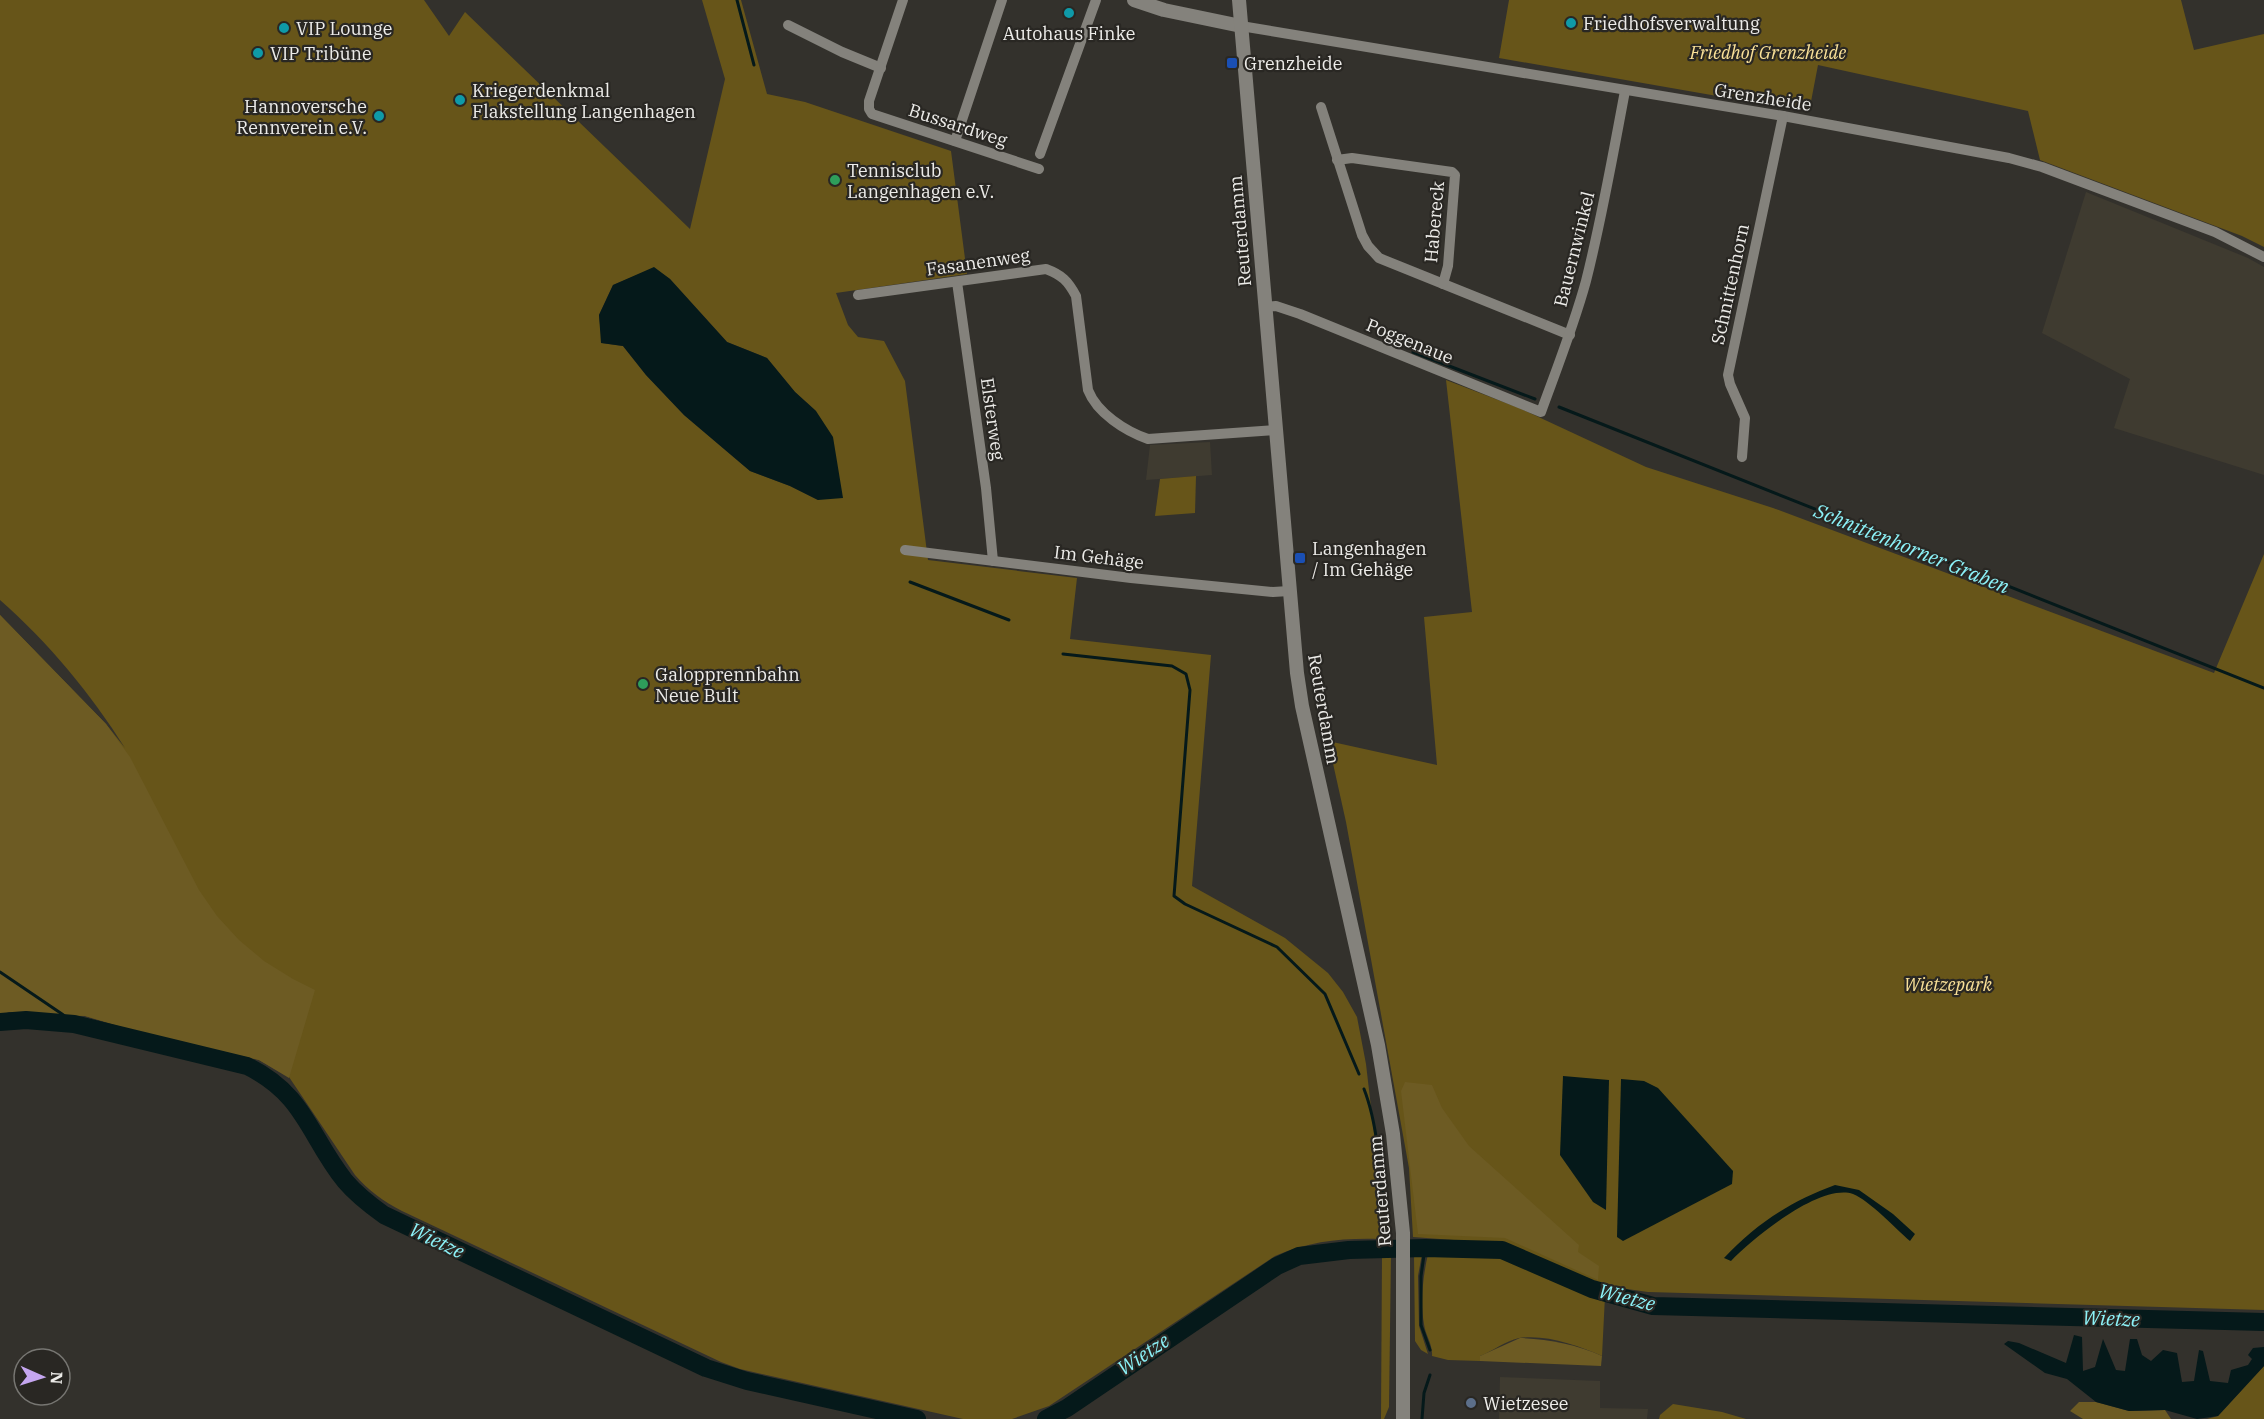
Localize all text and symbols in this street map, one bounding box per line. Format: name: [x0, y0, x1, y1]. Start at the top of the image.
marker: Autohaus Finke: [1062, 6, 1076, 20]
place label: Friedhofsverwaltung: [1583, 12, 1760, 35]
marker: Friedhofsverwaltung: [1564, 16, 1578, 30]
place label: VIP Lounge: [296, 17, 392, 40]
marker: VIP Lounge: [277, 21, 291, 35]
place label: Autohaus Finke: [1003, 22, 1135, 45]
park label: Friedhof Grenzheide: [1689, 41, 1846, 64]
place label: VIP Tribüne: [270, 42, 372, 65]
marker: VIP Tribüne: [251, 46, 265, 60]
place label: Grenzheide: [1244, 52, 1342, 75]
marker: Grenzheide: [1225, 56, 1239, 70]
street label: Grenzheide: [1713, 78, 1813, 116]
place label: Kriegerdenkmal Flakstellung Langenhagen: [472, 79, 696, 123]
marker: Kriegerdenkmal Flakstellung Langenhagen: [453, 93, 467, 107]
place label: Hannoversche Rennverein e.V.: [236, 95, 367, 139]
street label: Bussardweg: [906, 98, 1011, 152]
marker: Hannoversche Rennverein e.V.: [372, 109, 386, 123]
place label: Tennisclub Langenhagen e.V.: [847, 159, 994, 203]
marker: Tennisclub Langenhagen e.V.: [828, 173, 842, 187]
street label: Reuterdamm: [1224, 174, 1256, 288]
street label: Habereck: [1419, 180, 1449, 264]
street label: Bauernwinkel: [1549, 189, 1599, 309]
street label: Schnittenhorn: [1706, 222, 1754, 346]
street label: Fasanenweg: [925, 243, 1032, 281]
street label: Poggenaue: [1363, 313, 1457, 369]
street label: Elsterweg: [976, 376, 1010, 462]
water label: Schnittenhorner Graben: [1809, 496, 2014, 600]
place label: Langenhagen / Im Gehäge: [1312, 537, 1427, 581]
street label: Im Gehäge: [1053, 540, 1145, 574]
marker: Langenhagen / Im Gehäge: [1293, 551, 1307, 565]
street label: Reuterdamm: [1303, 652, 1345, 766]
place label: Galopprennbahn Neue Bult: [655, 663, 800, 707]
marker: Galopprennbahn Neue Bult: [636, 677, 650, 691]
park label: Wietzepark: [1904, 973, 1993, 996]
street label: Reuterdamm: [1364, 1134, 1396, 1248]
water label: Wietze: [405, 1216, 469, 1264]
water label: Wietze: [1596, 1277, 1658, 1317]
water label: Wietze: [2082, 1304, 2140, 1333]
water label: Wietze: [1112, 1327, 1175, 1381]
north arrow: [12, 1347, 72, 1407]
text: N: [47, 1371, 67, 1385]
place label: Wietzesee: [1483, 1392, 1569, 1415]
marker: Wietzesee: [1464, 1396, 1478, 1410]

